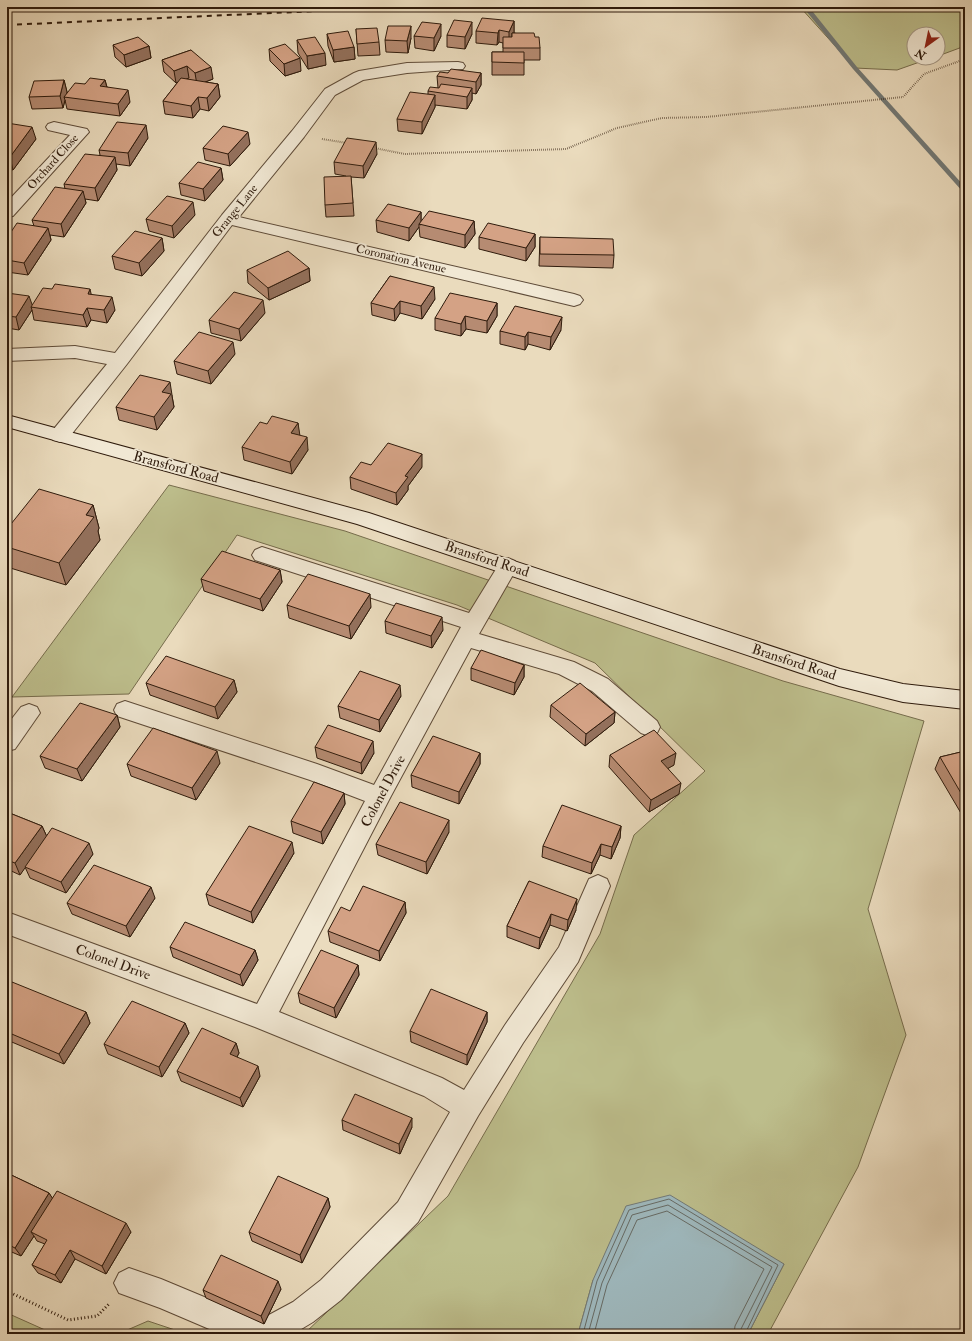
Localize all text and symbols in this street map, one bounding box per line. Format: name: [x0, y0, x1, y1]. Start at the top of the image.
north arrow: [906, 26, 946, 66]
text: N: [912, 45, 929, 63]
street label: Orchard Close: [24, 131, 82, 193]
street label: Grange Lane: [209, 181, 261, 241]
street label: Coronation Avenue: [354, 241, 448, 277]
street label: Bransford Road: [132, 447, 221, 487]
street label: Bransford Road: [443, 537, 531, 581]
street label: Bransford Road: [750, 640, 838, 684]
street label: Colonel Drive: [357, 752, 409, 830]
street label: Colonel Drive: [73, 941, 153, 984]

